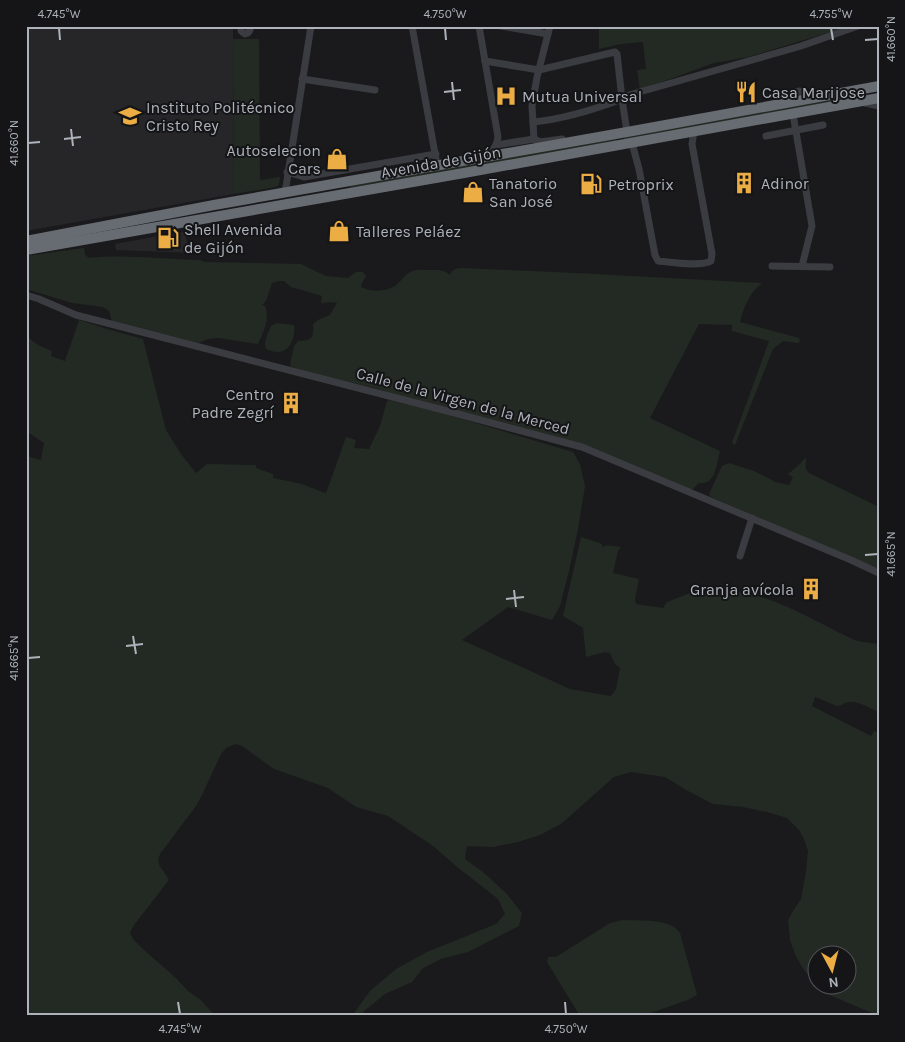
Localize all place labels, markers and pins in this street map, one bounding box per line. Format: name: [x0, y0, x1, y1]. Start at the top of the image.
restaurant icon: Casa Marijose: [733, 79, 759, 105]
hospital icon: Mutua Universal: [493, 83, 519, 109]
place label: Casa Marijose: [762, 83, 865, 102]
place label: Mutua Universal: [522, 87, 642, 106]
place label: Instituto Politécnico Cristo Rey: [146, 98, 294, 135]
school or university icon: Instituto Politécnico Cristo Rey: [117, 103, 143, 129]
place label: Autoselecion Cars: [227, 141, 321, 178]
shop icon: Autoselecion Cars: [324, 146, 350, 172]
building icon: Adinor: [731, 170, 757, 196]
fuel station icon: Petroprix: [578, 171, 604, 197]
place label: Tanatorio San José: [489, 174, 557, 211]
place label: Adinor: [761, 174, 809, 193]
place label: Petroprix: [608, 175, 674, 194]
shop icon: Tanatorio San José: [460, 179, 486, 205]
shop icon: Talleres Peláez: [326, 218, 352, 244]
place label: Shell Avenida de Gijón: [184, 220, 282, 257]
place label: Talleres Peláez: [356, 222, 461, 241]
fuel station icon: Shell Avenida de Gijón: [155, 225, 181, 251]
place label: Centro Padre Zegrí: [192, 385, 274, 422]
building icon: Centro Padre Zegrí: [278, 390, 304, 416]
building icon: Granja avícola: [798, 576, 824, 602]
place label: Granja avícola: [690, 580, 794, 599]

